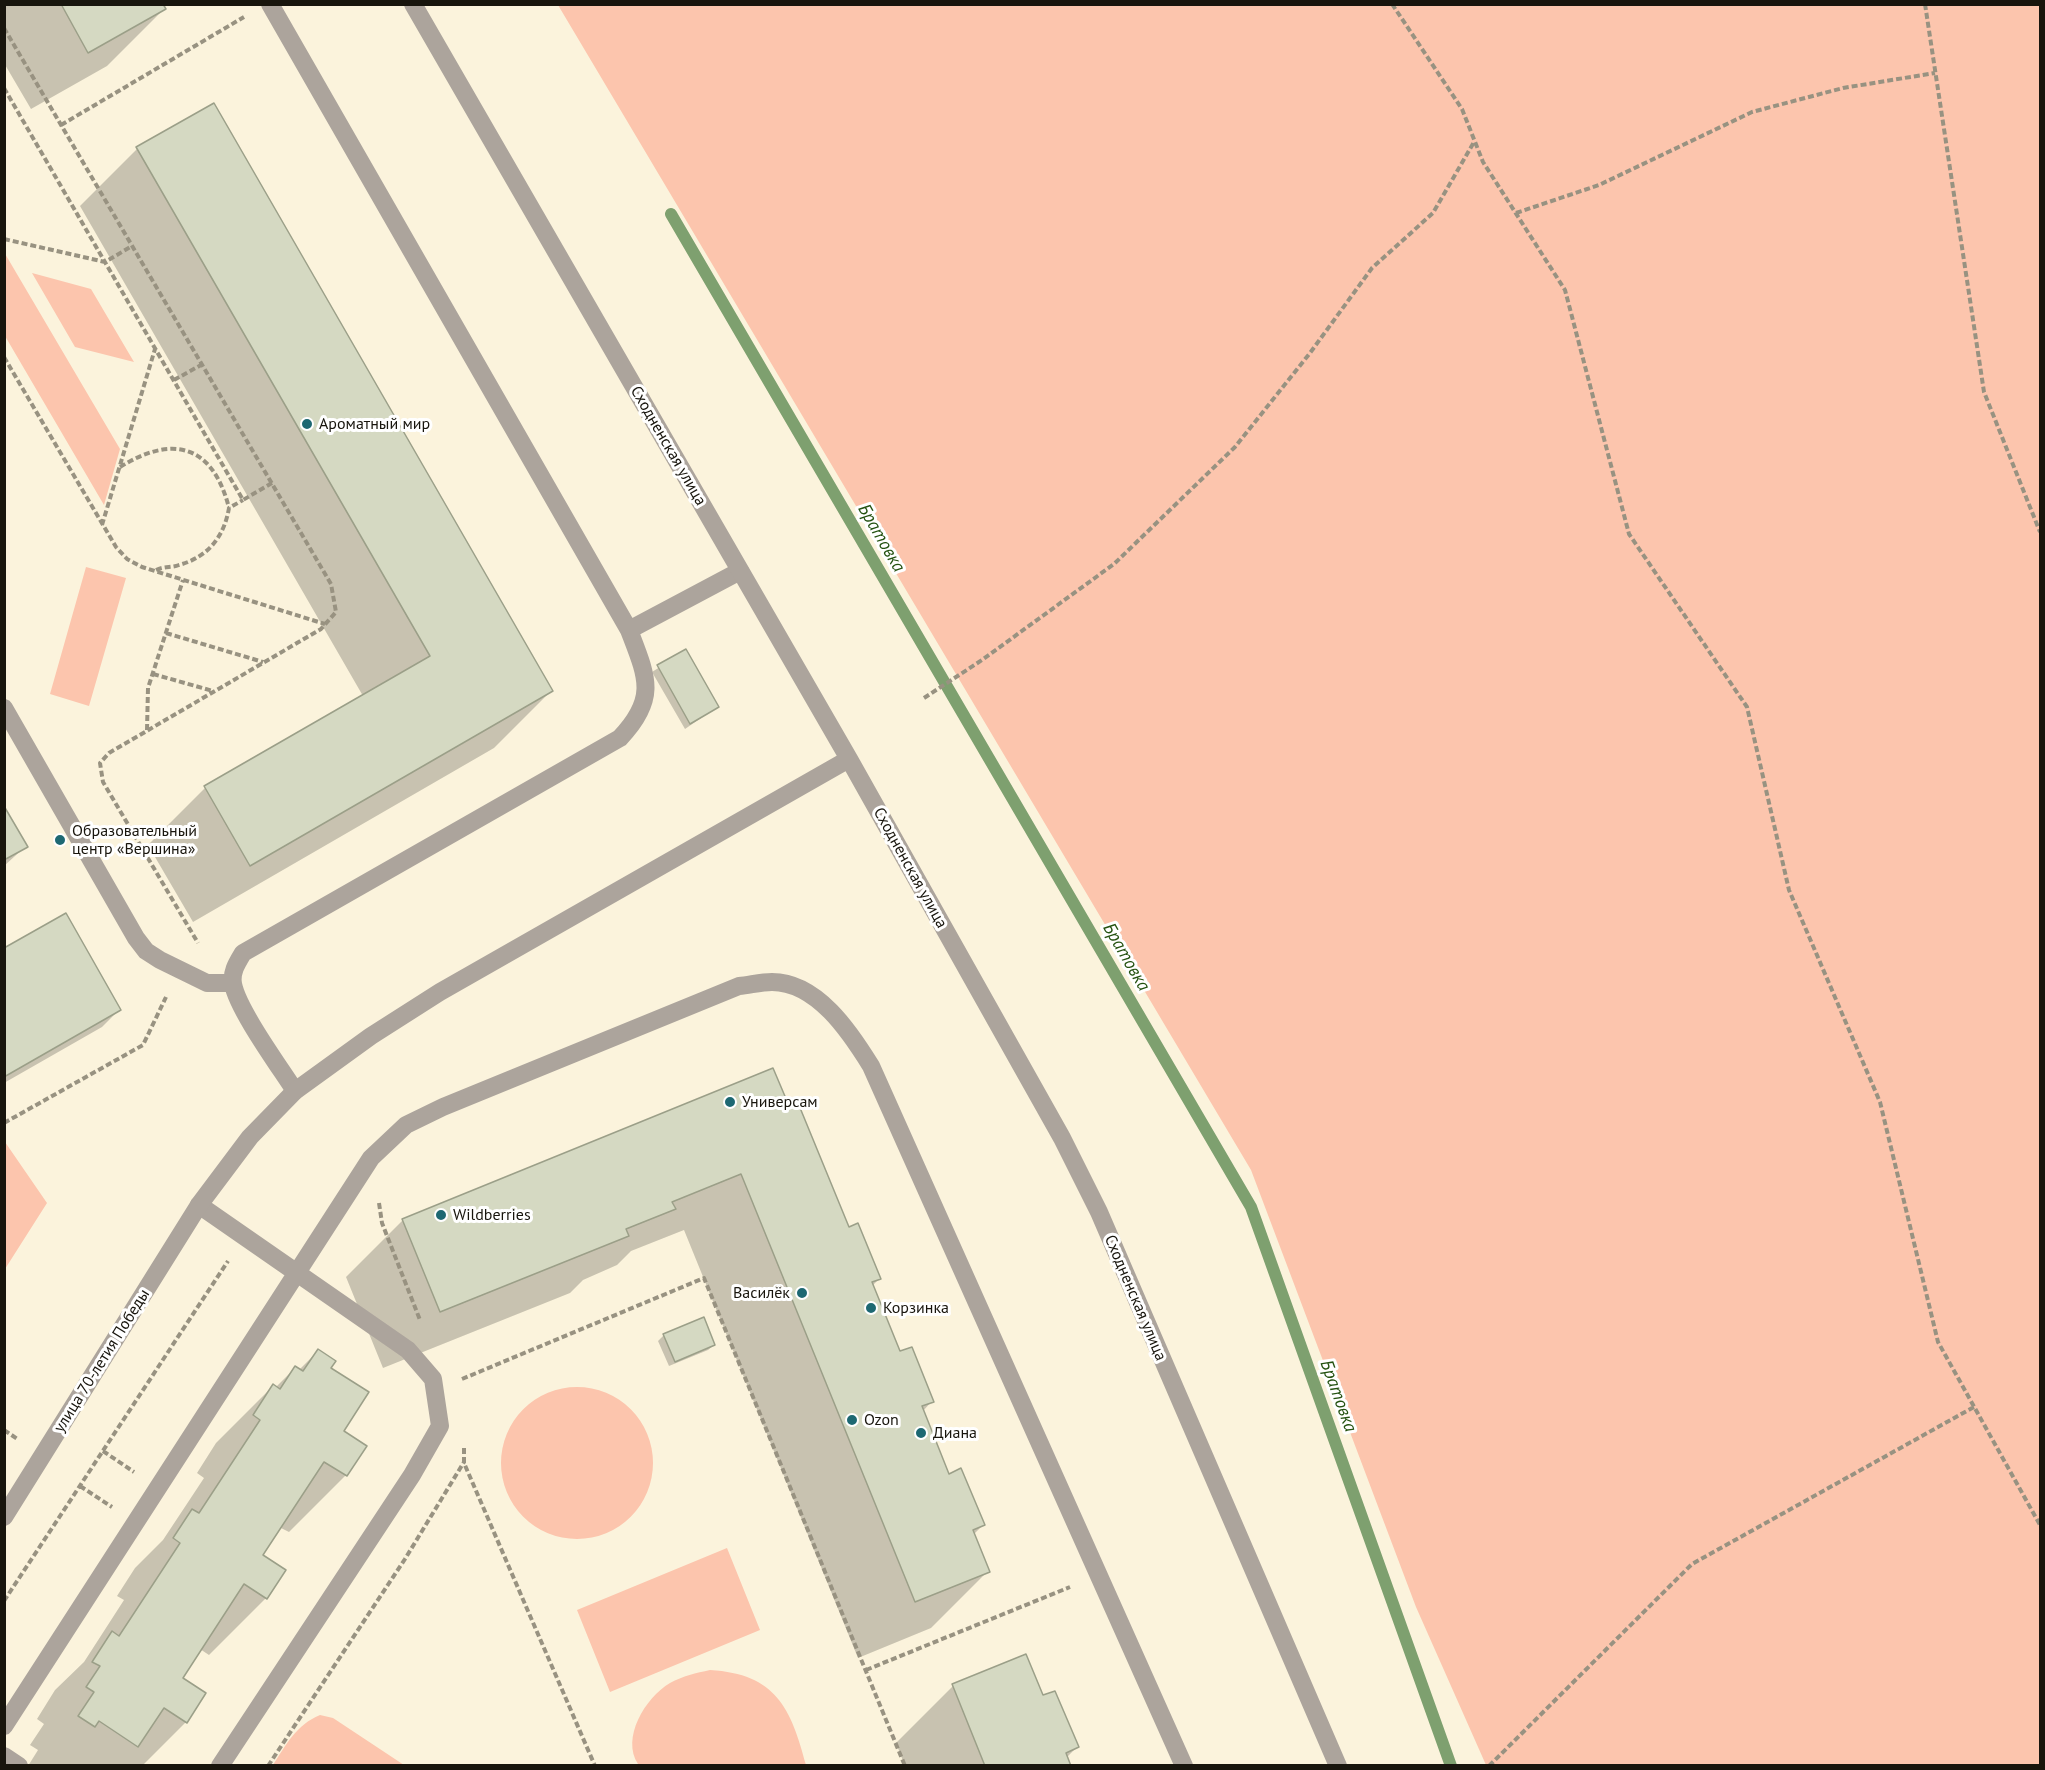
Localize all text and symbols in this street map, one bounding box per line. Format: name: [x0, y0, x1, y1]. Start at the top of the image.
street label: Сходненская улица: [626, 383, 710, 509]
place label: Ароматный мир: [319, 414, 430, 434]
marker: Ароматный мир: [300, 417, 314, 431]
water label: Братовка: [853, 500, 909, 576]
street label: Сходненская улица: [869, 804, 951, 932]
place label: Образовательный центр «Вершина»: [72, 821, 197, 859]
marker: Образовательный центр «Вершина»: [53, 833, 67, 847]
water label: Братовка: [1098, 919, 1154, 995]
place label: Универсам: [742, 1092, 818, 1112]
marker: Универсам: [723, 1095, 737, 1109]
place label: Wildberries: [453, 1205, 531, 1225]
marker: Wildberries: [434, 1208, 448, 1222]
street label: Сходненская улица: [1100, 1232, 1170, 1364]
place label: Василёк: [733, 1283, 790, 1303]
street label: улица 70-летия Победы: [50, 1286, 154, 1436]
marker: Василёк: [795, 1286, 809, 1300]
place label: Корзинка: [883, 1298, 949, 1318]
marker: Корзинка: [864, 1301, 878, 1315]
water label: Братовка: [1315, 1357, 1361, 1435]
place label: Ozon: [864, 1410, 899, 1430]
marker: Ozon: [845, 1413, 859, 1427]
place label: Диана: [933, 1423, 977, 1443]
marker: Диана: [914, 1426, 928, 1440]

